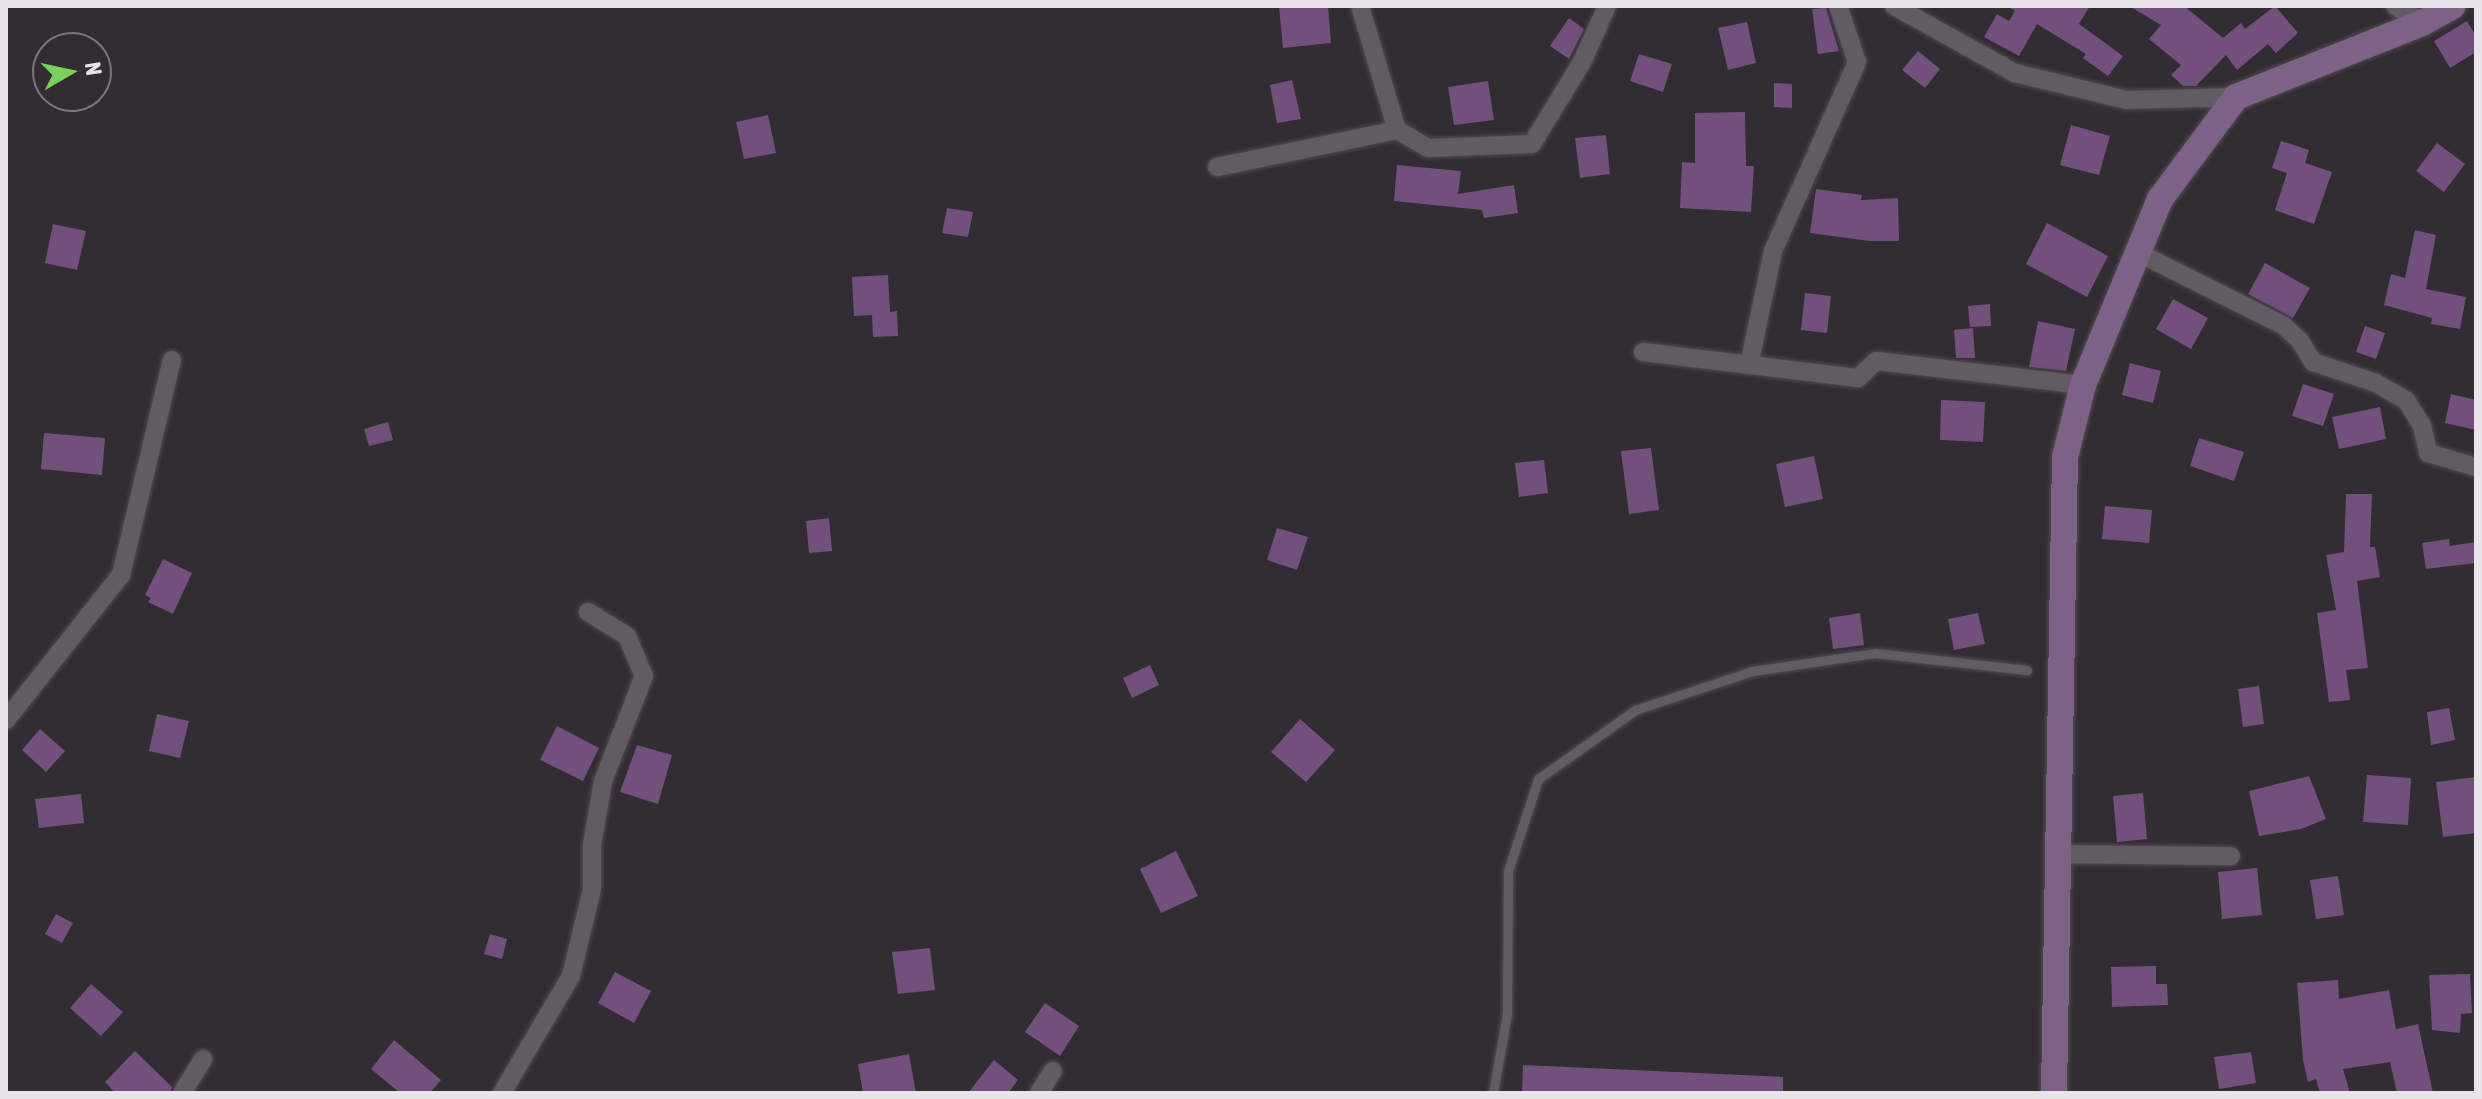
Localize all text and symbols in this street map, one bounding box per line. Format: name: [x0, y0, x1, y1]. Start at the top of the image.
north arrow: [32, 32, 112, 112]
text: N: [80, 60, 108, 77]

